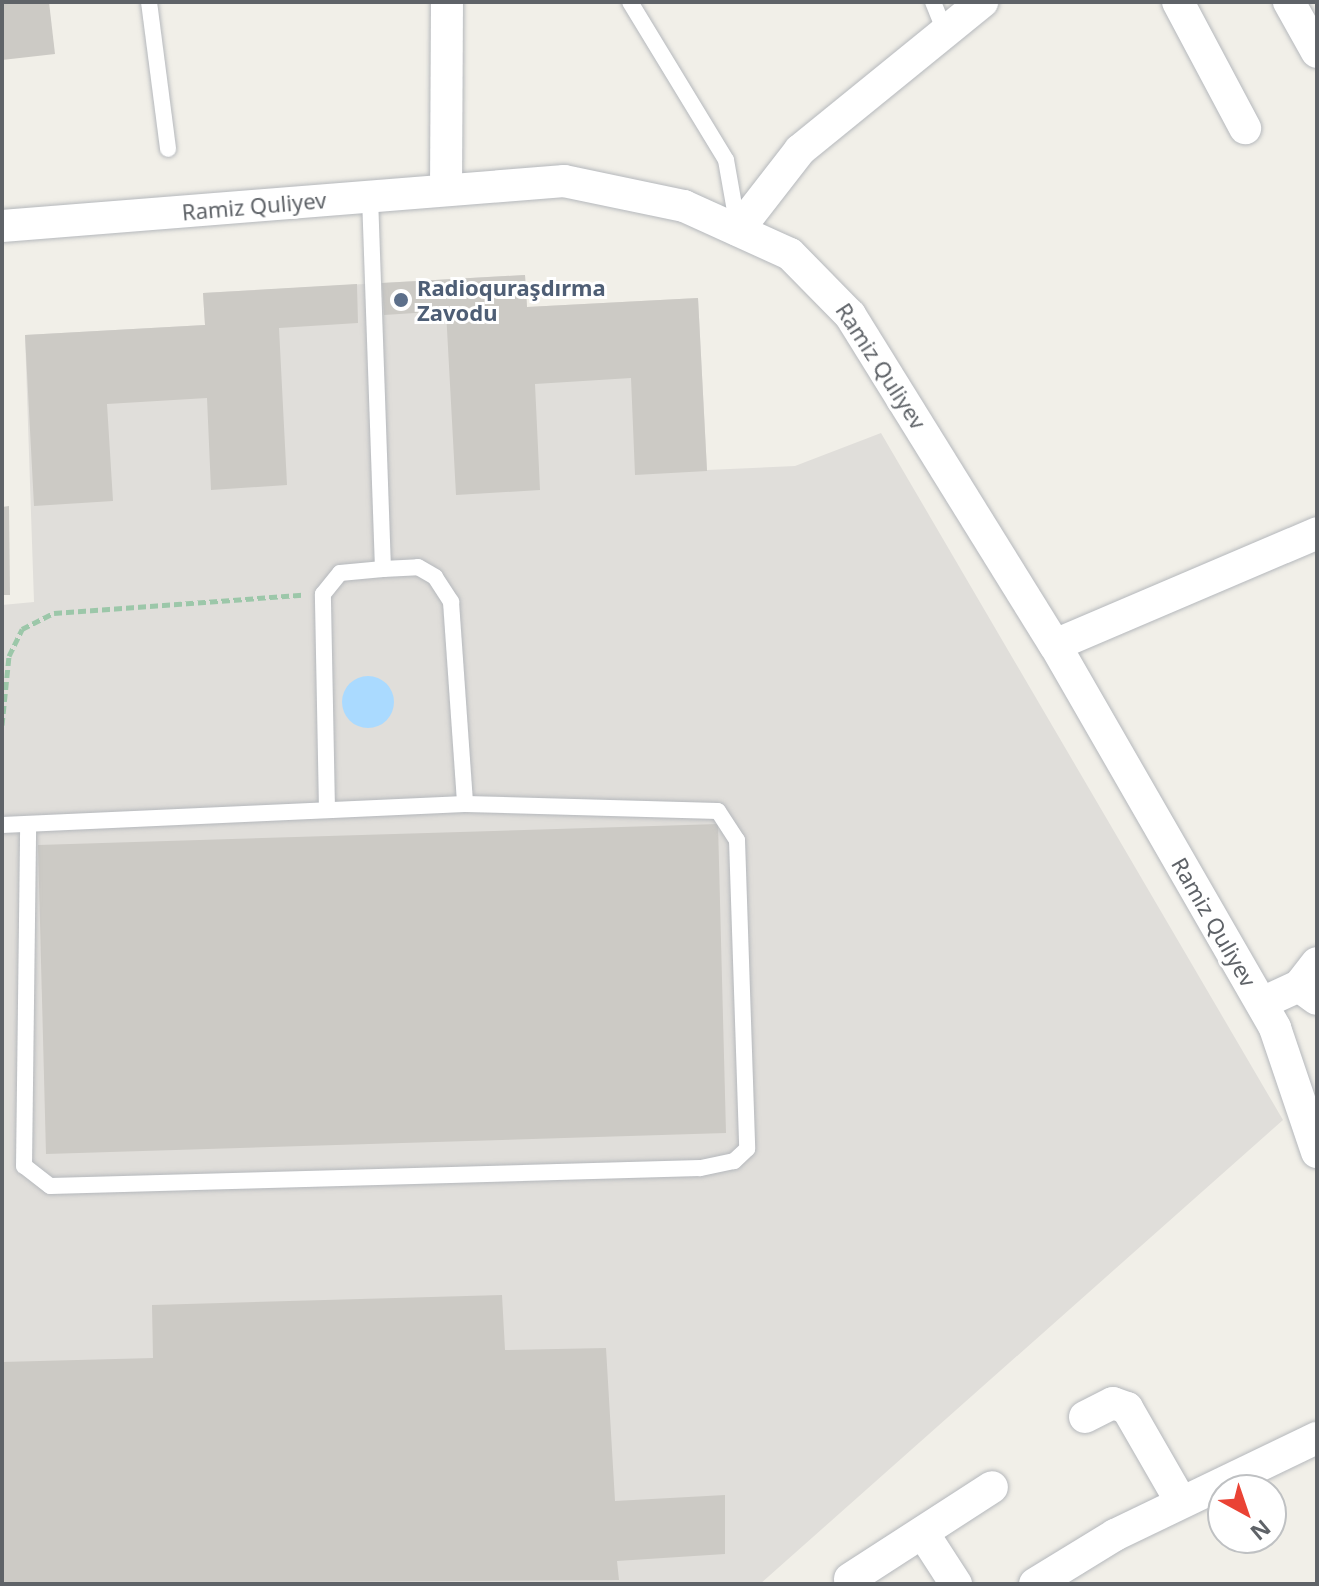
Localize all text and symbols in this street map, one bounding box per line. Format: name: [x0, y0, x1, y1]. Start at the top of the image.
street label: Ramiz Quliyev: [181, 187, 327, 225]
place label: Radioquraşdırma Zavodu: [417, 274, 606, 326]
marker: Radioquraşdırma Zavodu: [392, 291, 410, 309]
street label: Ramiz Quliyev: [830, 298, 932, 434]
street label: Ramiz Quliyev: [1166, 853, 1262, 991]
north arrow: [1207, 1474, 1287, 1554]
text: N: [1245, 1514, 1278, 1548]

